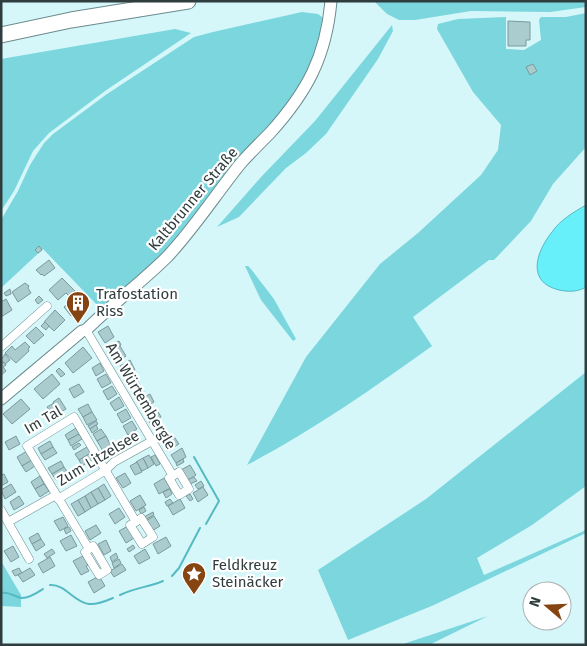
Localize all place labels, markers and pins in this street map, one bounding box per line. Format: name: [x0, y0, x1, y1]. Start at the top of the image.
place label: Trafostation Riss: [96, 285, 178, 320]
building icon: Trafostation Riss: [65, 290, 91, 324]
place label: Feldkreuz Steinäcker: [212, 556, 284, 591]
place icon: Feldkreuz Steinäcker: [181, 561, 207, 595]

